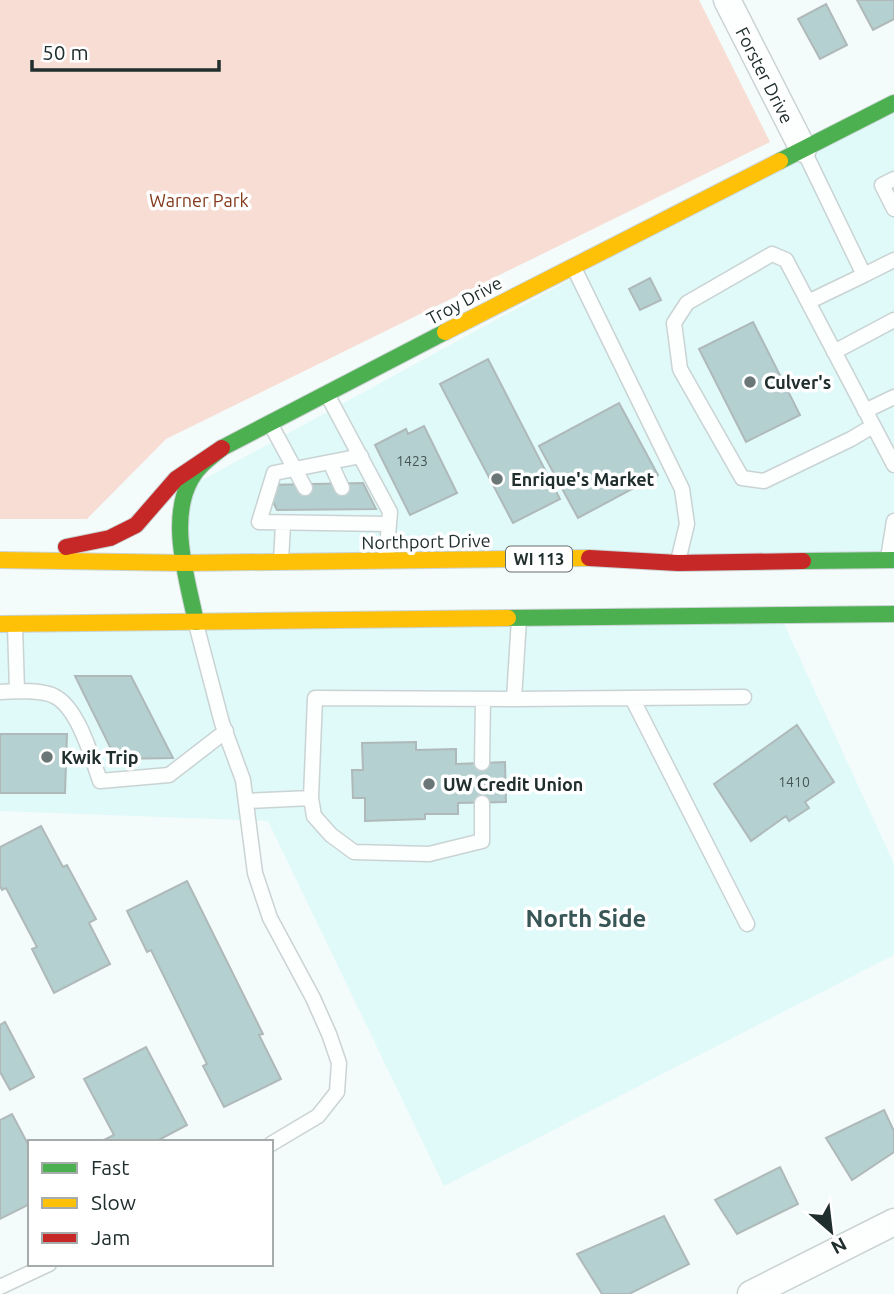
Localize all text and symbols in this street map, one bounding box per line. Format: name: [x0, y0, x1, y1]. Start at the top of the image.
street label: Forster Drive: [732, 24, 798, 126]
scale bar: [32, 28, 219, 72]
text: 50 m: [42, 40, 89, 64]
park label: Warner Park: [149, 190, 249, 210]
street label: Troy Drive: [423, 272, 505, 328]
place label: Culver's: [764, 372, 831, 392]
marker: Culver's: [742, 374, 758, 390]
house number: 1423: [396, 453, 428, 469]
place label: Enrique's Market: [511, 469, 655, 489]
marker: Enrique's Market: [489, 471, 505, 487]
street label: Northport Drive: [361, 530, 491, 552]
road number: WI 113: [506, 546, 572, 572]
place label: Kwik Trip: [61, 747, 139, 767]
marker: Kwik Trip: [39, 749, 55, 765]
place label: UW Credit Union: [443, 774, 583, 794]
house number: 1410: [778, 774, 810, 790]
marker: UW Credit Union: [421, 776, 437, 792]
district label: North Side: [526, 905, 646, 932]
legend: [28, 1140, 273, 1266]
text: Fast: [91, 1155, 129, 1179]
text: Slow: [91, 1190, 136, 1214]
north arrow: [796, 1196, 866, 1266]
text: Jam: [91, 1225, 130, 1249]
text: N: [828, 1233, 850, 1259]

